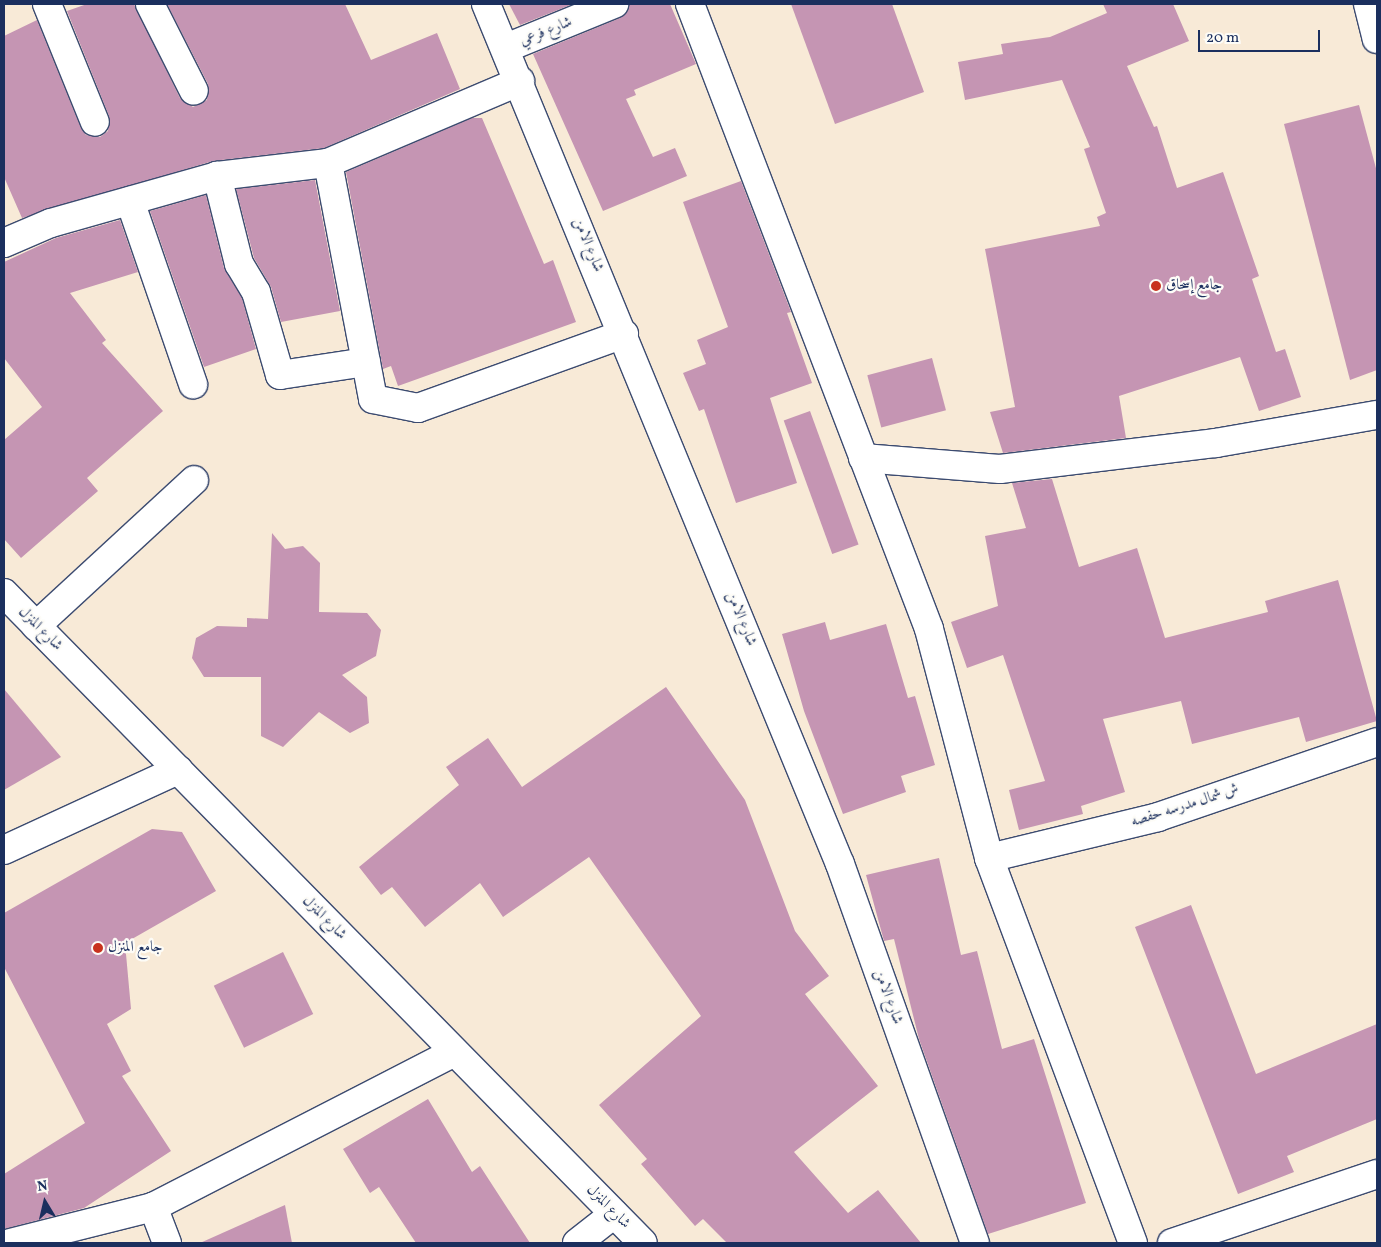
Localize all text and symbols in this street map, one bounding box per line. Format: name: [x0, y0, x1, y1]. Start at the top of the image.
street label: شارع فرعي: [517, 13, 575, 51]
scale bar: [1201, 20, 1324, 52]
text: 20 m: [1206, 28, 1239, 49]
street label: شارع الامن: [569, 215, 607, 275]
place label: جامع إسحاق: [1166, 277, 1222, 295]
marker: جامع إسحاق: [1150, 280, 1162, 292]
street label: شارع الامن: [722, 589, 760, 649]
street label: شارع المنزل: [14, 603, 66, 655]
street label: ش شمال مدرسه حفصه: [1129, 781, 1241, 831]
street label: شارع المنزل: [298, 892, 350, 944]
place label: جامع المنزل: [108, 939, 163, 957]
marker: جامع المنزل: [92, 942, 104, 954]
street label: شارع الامن: [870, 967, 906, 1027]
north arrow: [20, 1177, 70, 1227]
text: N: [36, 1177, 49, 1197]
street label: شارع المنزل: [582, 1181, 634, 1233]

